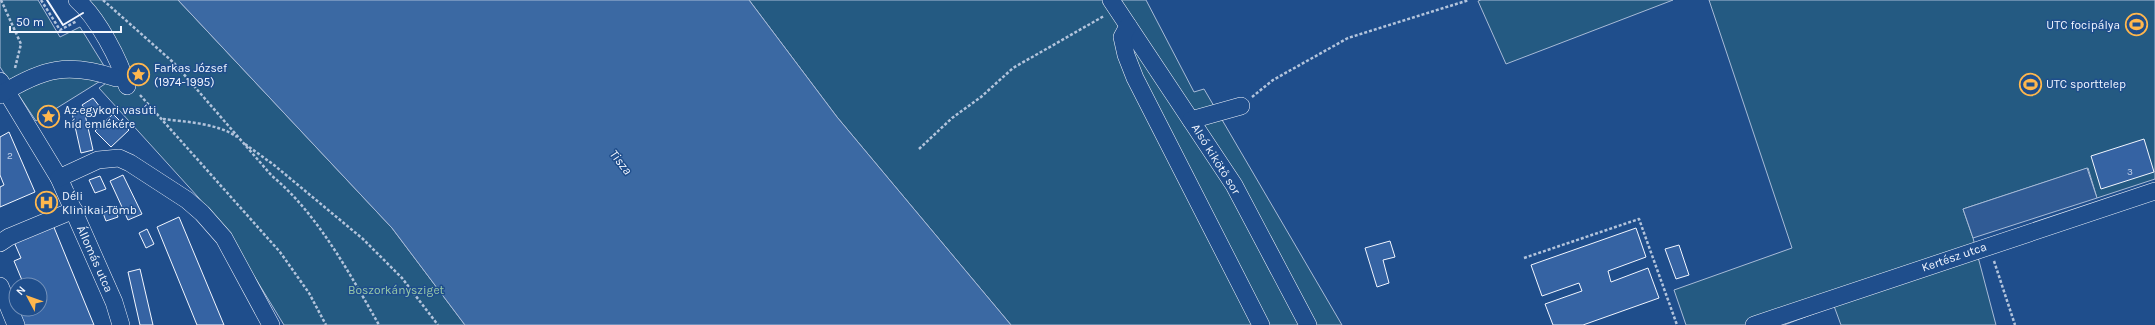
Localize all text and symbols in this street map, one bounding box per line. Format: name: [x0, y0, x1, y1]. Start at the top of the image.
scale bar: [10, 8, 121, 34]
sports icon: UTC focipálya: [2123, 12, 2149, 38]
text: 50 m: [16, 15, 44, 29]
place label: UTC focipálya: [2046, 18, 2120, 32]
place label: Farkas József (1974-1995): [154, 61, 228, 89]
place icon: Farkas József (1974-1995): [126, 62, 152, 88]
sports icon: UTC sporttelep: [2017, 71, 2043, 97]
place label: UTC sporttelep: [2046, 77, 2126, 91]
place label: Az egykori vasúti híd emlékére: [64, 103, 157, 131]
place icon: Az egykori vasúti híd emlékére: [35, 104, 61, 130]
street label: Alsó kikötő sor: [1189, 121, 1244, 198]
water label: Tisza: [607, 146, 636, 178]
house number: 2: [7, 150, 13, 162]
house number: 3: [2127, 166, 2133, 178]
place label: Déli Klinikai Tömb: [62, 189, 137, 217]
hospital icon: Déli Klinikai Tömb: [34, 190, 60, 216]
street label: Állomás utca: [74, 223, 117, 295]
street label: Kertész utca: [1920, 239, 1988, 275]
north arrow: [8, 277, 48, 317]
park label: Boszorkánysziget: [348, 283, 445, 297]
text: N: [13, 284, 28, 298]

